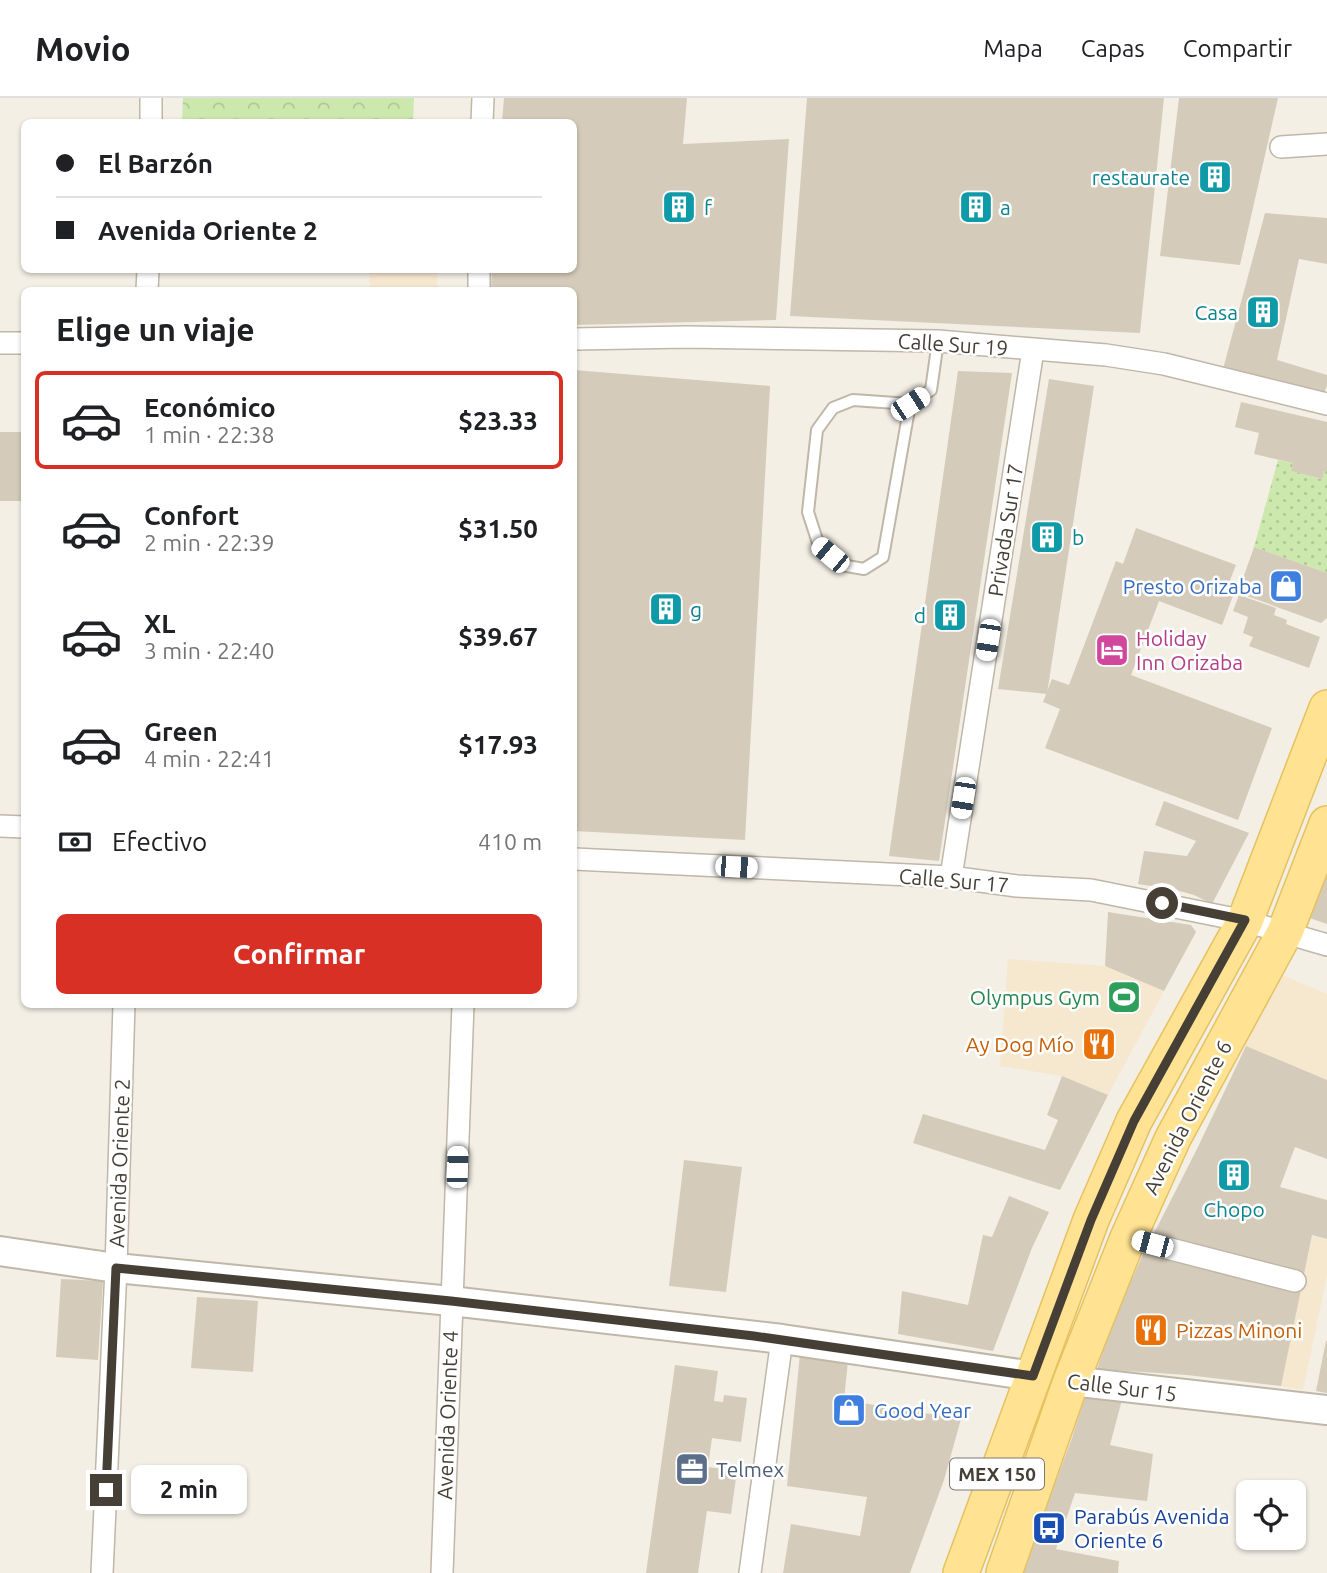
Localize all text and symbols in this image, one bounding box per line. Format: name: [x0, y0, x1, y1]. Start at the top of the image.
text: Movio: [35, 30, 131, 67]
text: Mapa: [983, 35, 1043, 62]
text: Capas: [1081, 35, 1145, 62]
text: Compartir: [1183, 35, 1292, 62]
text: El Barzón: [98, 149, 213, 178]
building icon: restaurate: [1196, 158, 1234, 196]
place label: restaurate: [1092, 165, 1190, 189]
building icon: f: [660, 188, 698, 226]
building icon: a: [957, 188, 995, 226]
place label: f: [704, 195, 713, 219]
place label: a: [1000, 195, 1011, 219]
text: Avenida Oriente 2: [98, 216, 318, 245]
building icon: Casa: [1244, 293, 1282, 331]
place label: Casa: [1194, 300, 1238, 324]
text: Elige un viaje: [56, 311, 255, 347]
street label: Calle Sur 19: [897, 328, 1009, 360]
car: [887, 384, 934, 424]
icon: car: [60, 389, 123, 452]
text: Económico: [144, 393, 276, 422]
text: $23.33: [458, 406, 538, 435]
text: 1 min · 22:38: [144, 422, 275, 447]
street label: Privada Sur 17: [983, 462, 1027, 598]
icon: car: [60, 497, 123, 560]
text: Confort: [144, 501, 239, 530]
text: $31.50: [458, 514, 538, 543]
building icon: b: [1028, 518, 1066, 556]
place label: b: [1072, 525, 1084, 549]
text: 2 min · 22:39: [144, 530, 275, 555]
car: [808, 533, 853, 577]
shop icon: Presto Orizaba: [1267, 567, 1305, 605]
place label: Presto Orizaba: [1123, 574, 1262, 598]
building icon: g: [647, 590, 685, 628]
building icon: d: [931, 596, 969, 634]
place label: g: [690, 597, 702, 621]
place label: d: [914, 603, 926, 627]
icon: car: [60, 605, 123, 668]
text: XL: [144, 609, 175, 638]
car: [975, 618, 1002, 662]
text: $39.67: [458, 622, 538, 651]
place label: Holiday Inn Orizaba: [1136, 626, 1243, 674]
hotel icon: Holiday Inn Orizaba: [1093, 631, 1131, 669]
text: 3 min · 22:40: [144, 638, 275, 663]
icon: car: [60, 713, 123, 776]
text: Green: [144, 717, 218, 746]
text: $17.93: [458, 730, 538, 759]
text: 4 min · 22:41: [144, 746, 275, 771]
car: [950, 776, 977, 820]
icon: cash: [56, 823, 94, 861]
text: Efectivo: [112, 827, 207, 856]
text: 410 m: [478, 829, 542, 854]
car: [715, 855, 758, 879]
street label: Calle Sur 17: [898, 863, 1010, 897]
route start: [1146, 887, 1178, 919]
button: Confirmar: [56, 914, 542, 994]
sports icon: Olympus Gym: [1105, 978, 1143, 1016]
place label: Olympus Gym: [970, 985, 1100, 1009]
restaurant icon: Ay Dog Mío: [1080, 1025, 1118, 1063]
place label: Ay Dog Mío: [966, 1032, 1074, 1056]
street label: Avenida Oriente 6: [1138, 1036, 1236, 1198]
street label: Avenida Oriente 2: [104, 1078, 134, 1248]
car: [446, 1146, 469, 1188]
building icon: Chopo: [1215, 1156, 1253, 1194]
place label: Chopo: [1203, 1197, 1265, 1221]
car: [1129, 1228, 1176, 1260]
restaurant icon: Pizzas Minoni: [1132, 1311, 1170, 1349]
place label: Pizzas Minoni: [1176, 1318, 1302, 1342]
street label: Avenida Oriente 4: [432, 1330, 462, 1500]
street label: Calle Sur 15: [1066, 1368, 1178, 1406]
shop icon: Good Year: [830, 1391, 868, 1429]
place label: Good Year: [874, 1398, 971, 1422]
office icon: Telmex: [673, 1450, 711, 1488]
place label: Telmex: [716, 1457, 784, 1481]
road number: MEX 150: [950, 1458, 1044, 1490]
callout: 2 min: [130, 1466, 246, 1514]
route end: [90, 1474, 122, 1506]
text: 2 min: [160, 1477, 218, 1502]
map controls: [1236, 1480, 1306, 1550]
button: locate: [1236, 1480, 1306, 1550]
place label: Parabús Avenida Oriente 6: [1074, 1504, 1229, 1552]
bus stop icon: Parabús Avenida Oriente 6: [1030, 1509, 1068, 1547]

